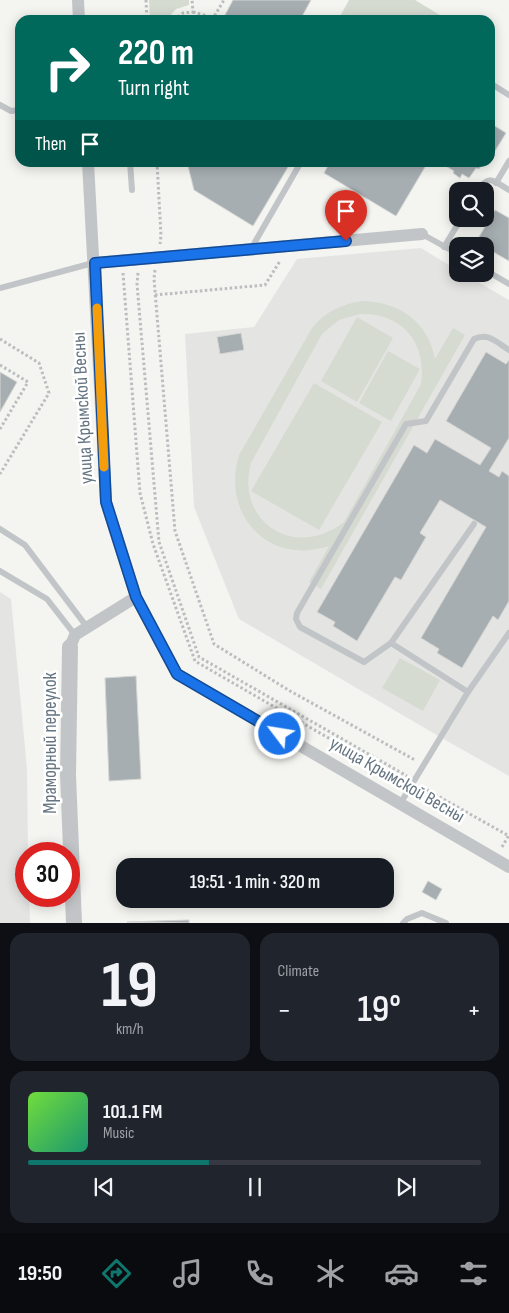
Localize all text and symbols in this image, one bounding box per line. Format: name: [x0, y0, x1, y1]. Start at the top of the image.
text: 220 m: [118, 32, 194, 75]
icon: right: [35, 35, 100, 100]
text: Turn right: [118, 75, 189, 102]
icon: arrive: [76, 130, 104, 158]
text: Then: [35, 133, 66, 156]
map controls: [449, 182, 494, 282]
button: search: [449, 182, 494, 227]
pin: [325, 190, 367, 241]
icon: arrive: [332, 197, 360, 225]
button: layers: [449, 237, 494, 282]
street label: улица Крымской Весны: [68, 331, 98, 485]
street label: Мраморный переулок: [39, 671, 62, 814]
position arrow: [253, 707, 305, 759]
street label: улица Крымской Весны: [325, 732, 469, 828]
speed limit sign: 30: [15, 842, 80, 907]
text: 19:51 · 1 min · 320 m: [190, 871, 320, 894]
text: 19: [102, 948, 158, 1026]
text: Climate: [278, 962, 319, 981]
text: 19°: [358, 987, 401, 1032]
text: −: [278, 994, 291, 1027]
text: +: [467, 994, 481, 1027]
text: km/h: [116, 1020, 144, 1039]
text: 101.1 FM: [103, 1101, 162, 1124]
text: Music: [103, 1124, 134, 1143]
icon: previous: [90, 1173, 118, 1201]
icon: pause: [241, 1173, 269, 1201]
icon: next: [392, 1173, 420, 1201]
icon: directions: [99, 1256, 134, 1291]
icon: music: [170, 1256, 205, 1291]
icon: phone: [242, 1256, 277, 1291]
icon: climate: [313, 1256, 348, 1291]
icon: car: [384, 1256, 419, 1291]
icon: filters: [456, 1256, 491, 1291]
text: 19:50: [18, 1260, 62, 1287]

